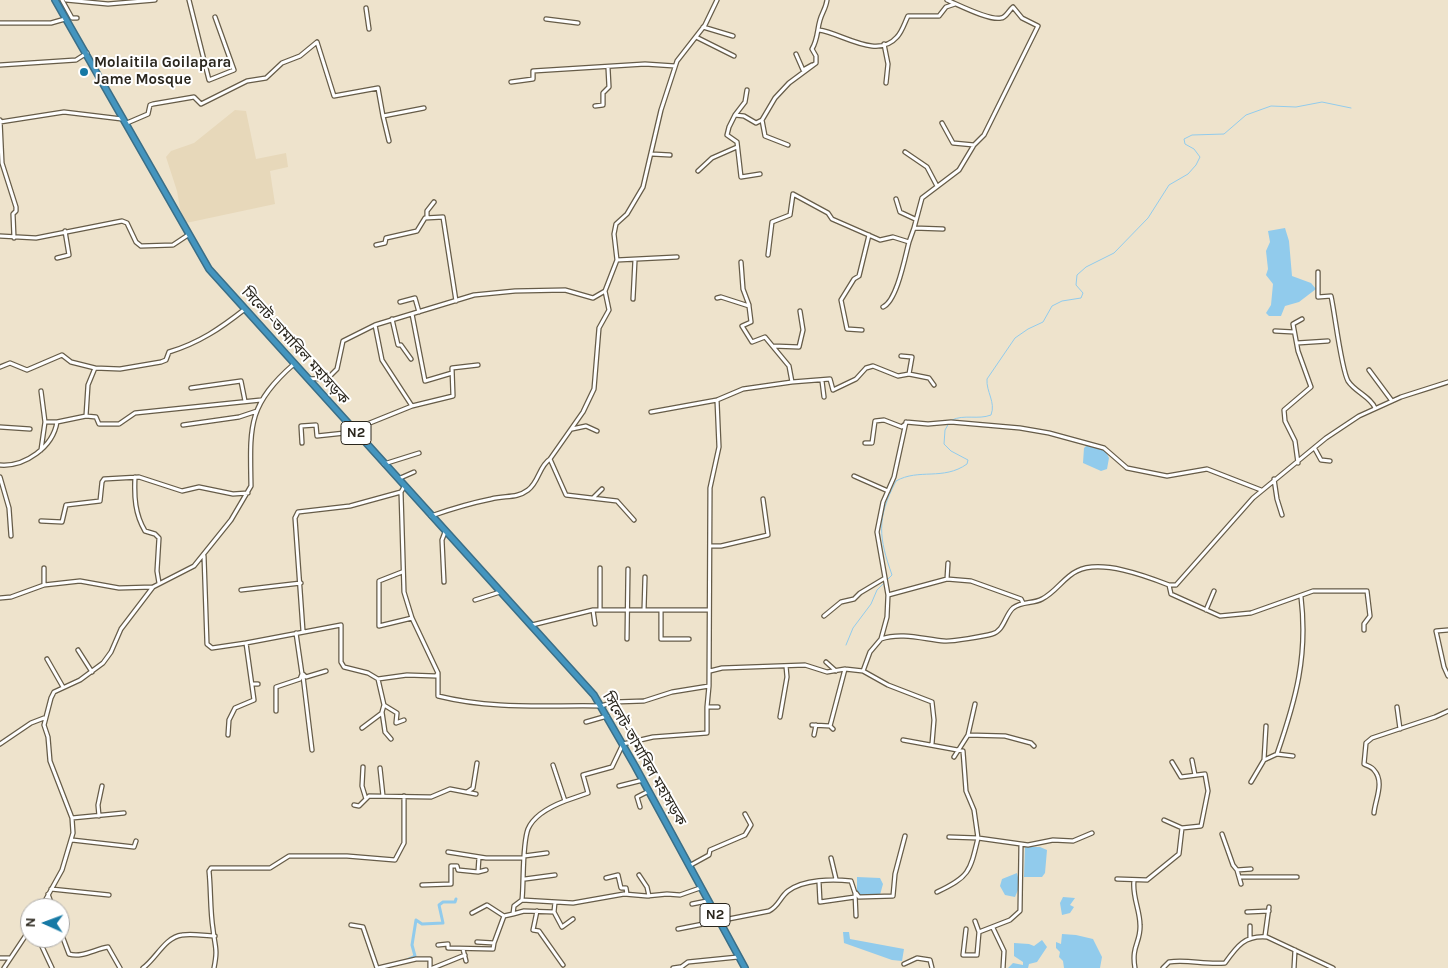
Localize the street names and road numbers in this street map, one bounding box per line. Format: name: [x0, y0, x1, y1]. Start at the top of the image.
street label: সিলেট-তামাবিল মহাসড়ক: [238, 284, 352, 408]
road number: N2: [341, 422, 371, 444]
street label: সিলেট-তামাবিল মহাসড়ক: [598, 689, 690, 829]
road number: N2: [700, 904, 730, 926]

